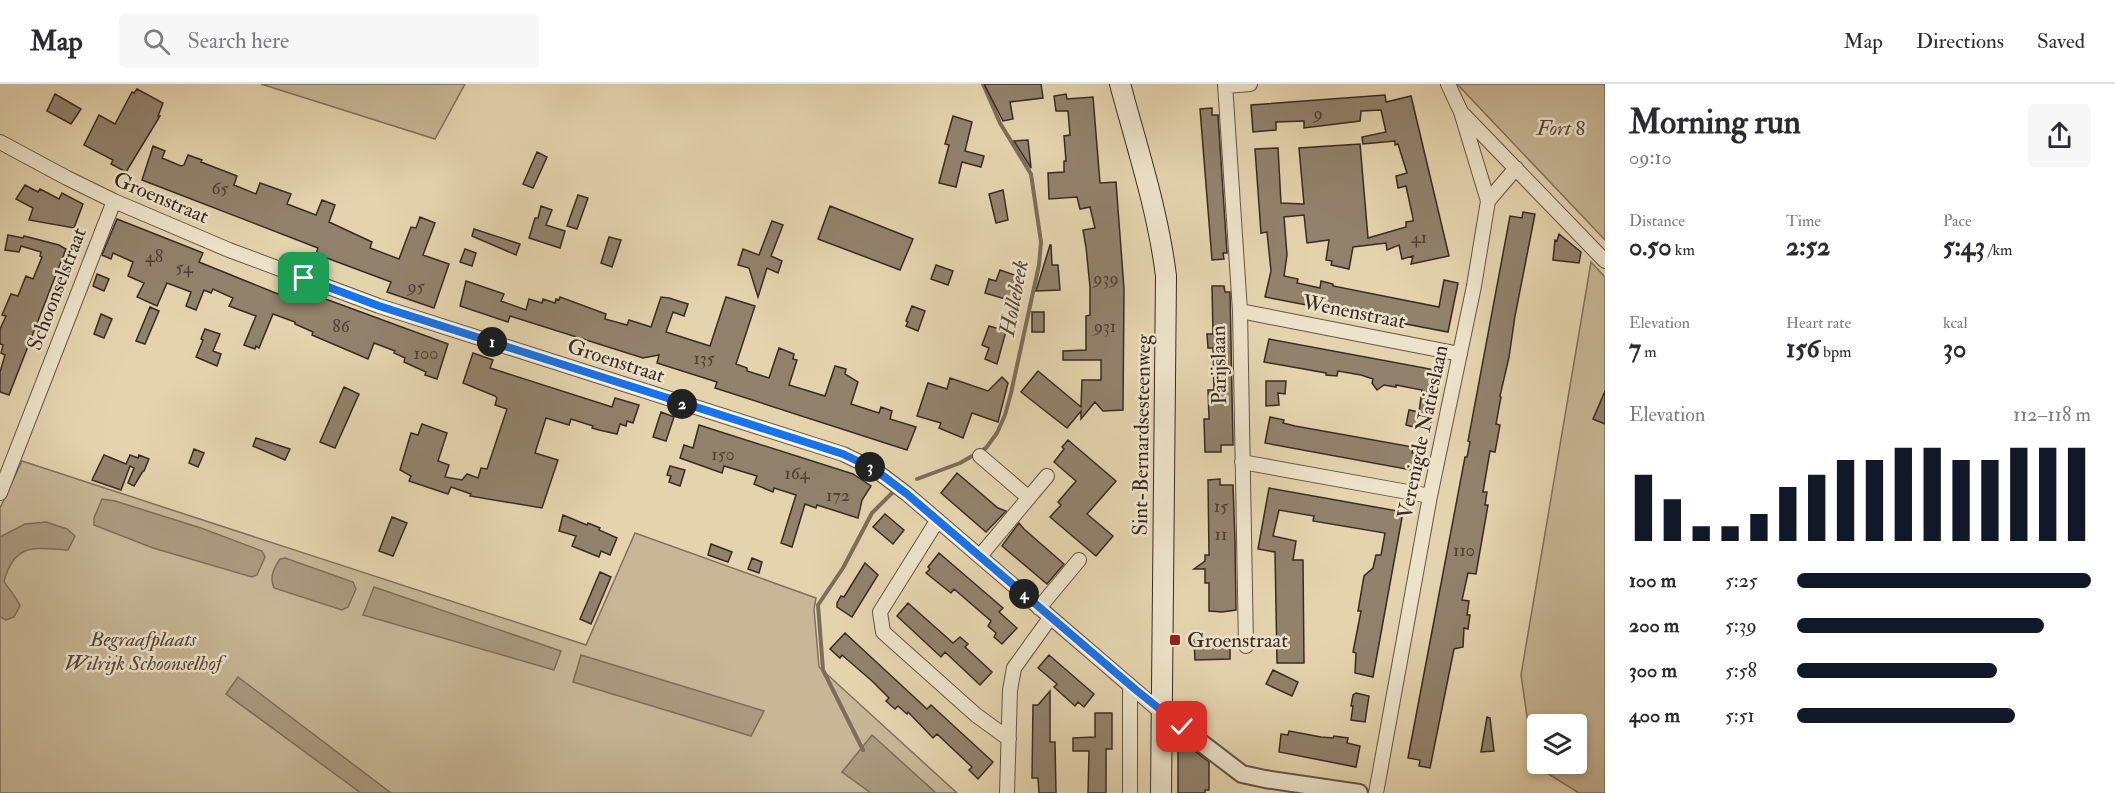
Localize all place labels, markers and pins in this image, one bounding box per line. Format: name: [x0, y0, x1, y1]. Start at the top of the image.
pin: [278, 252, 329, 303]
pin: 1: [477, 327, 507, 357]
pin: 2: [667, 389, 697, 419]
pin: 3: [855, 452, 885, 482]
pin: 4: [1009, 579, 1039, 609]
place label: Groenstraat: [1187, 627, 1288, 654]
marker: Groenstraat: [1168, 633, 1182, 647]
pin: [1156, 701, 1207, 752]

